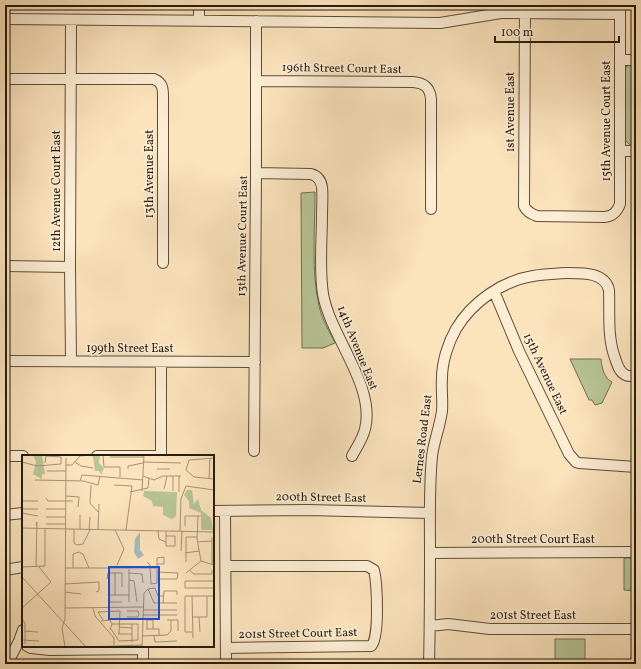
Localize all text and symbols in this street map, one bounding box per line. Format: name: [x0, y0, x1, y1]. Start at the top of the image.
scale bar: [495, 18, 619, 44]
text: 100 m: [501, 25, 534, 41]
street label: 196th Street Court East: [282, 60, 402, 78]
street label: 15th Avenue Court East: [599, 60, 615, 182]
street label: 1st Avenue East: [503, 72, 519, 152]
street label: 12th Avenue Court East: [49, 130, 65, 252]
street label: 13th Avenue East: [142, 130, 158, 218]
street label: 13th Avenue Court East: [234, 175, 252, 297]
street label: 14th Avenue East: [333, 303, 381, 393]
street label: 15th Avenue East: [519, 331, 571, 417]
street label: 199th Street East: [86, 341, 174, 357]
street label: Lernes Road East: [410, 393, 436, 485]
inset map: [22, 455, 214, 647]
street label: 200th Street East: [275, 489, 367, 507]
street label: 200th Street Court East: [471, 532, 595, 548]
street label: 201st Street East: [490, 608, 576, 624]
street label: 201st Street Court East: [238, 625, 358, 643]

